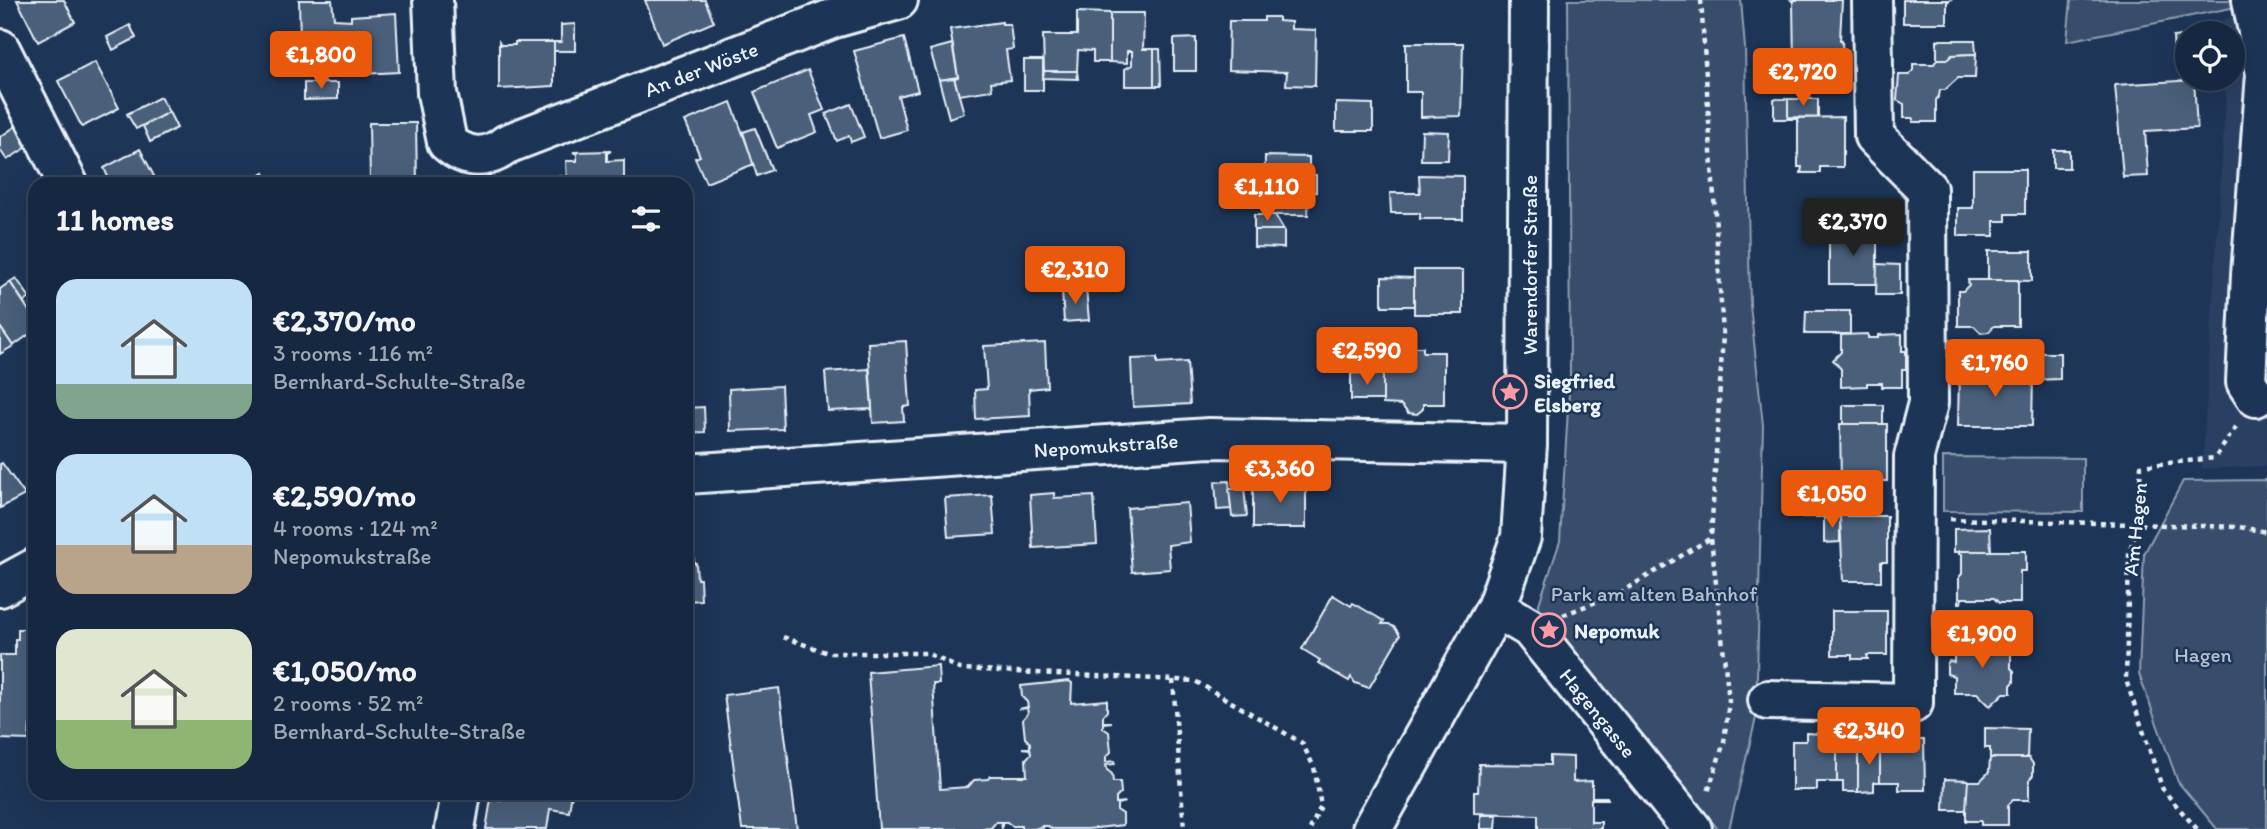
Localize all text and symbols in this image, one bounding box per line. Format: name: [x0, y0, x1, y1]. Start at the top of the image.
map controls: [2175, 21, 2245, 91]
button: locate: [2175, 21, 2245, 91]
pin: €1,800: [264, 32, 378, 91]
street label: An der Wöste: [641, 36, 761, 102]
text: €1,800: [286, 40, 356, 68]
pin: €2,720: [1746, 48, 1860, 108]
text: €2,720: [1769, 57, 1837, 85]
pin: €1,110: [1210, 164, 1324, 223]
text: €1,110: [1235, 172, 1299, 200]
street label: Warendorfer Straße: [1517, 175, 1542, 355]
pin: €2,370: [1796, 198, 1910, 258]
icon: filters: [627, 200, 665, 238]
text: 11 homes: [56, 201, 174, 238]
text: €2,370: [1819, 207, 1887, 235]
pin: €2,310: [1018, 246, 1132, 306]
text: €2,310: [1041, 255, 1109, 283]
text: €2,370/mo: [273, 302, 416, 339]
icon: home: [112, 307, 196, 391]
pin: €2,590: [1310, 328, 1424, 387]
text: €2,590: [1333, 336, 1401, 364]
text: 3 rooms · 116 m²: [273, 339, 433, 367]
pin: €1,760: [1938, 340, 2052, 399]
text: €1,760: [1962, 348, 2029, 376]
text: Bernhard-Schulte-Straße: [273, 367, 526, 395]
place label: Siegfried Elsberg: [1534, 368, 1616, 418]
place icon: Siegfried Elsberg: [1491, 373, 1529, 411]
street label: Nepomukstraße: [1033, 427, 1179, 463]
pin: €3,360: [1223, 446, 1337, 505]
text: €3,360: [1245, 454, 1315, 482]
pin: €1,050: [1775, 470, 1889, 530]
text: €2,590/mo: [273, 477, 416, 514]
text: €1,050: [1797, 479, 1867, 507]
street label: Am Hagen: [2118, 481, 2152, 577]
icon: home: [112, 482, 196, 566]
text: 4 rooms · 124 m²: [273, 514, 438, 542]
text: Nepomukstraße: [273, 542, 432, 570]
park label: Park am alten Bahnhof: [1551, 581, 1757, 606]
pin: €1,900: [1925, 610, 2039, 670]
place icon: Nepomuk: [1530, 611, 1568, 649]
place label: Nepomuk: [1574, 618, 1661, 644]
text: €1,900: [1947, 619, 2017, 647]
park label: Hagen: [2174, 642, 2232, 667]
text: €1,050/mo: [273, 652, 417, 689]
icon: home: [112, 657, 196, 741]
street label: Hagengasse: [1554, 663, 1642, 763]
text: 2 rooms · 52 m²: [273, 689, 423, 717]
pin: €2,340: [1812, 708, 1926, 767]
text: €2,340: [1833, 716, 1905, 744]
text: Bernhard-Schulte-Straße: [273, 717, 526, 745]

